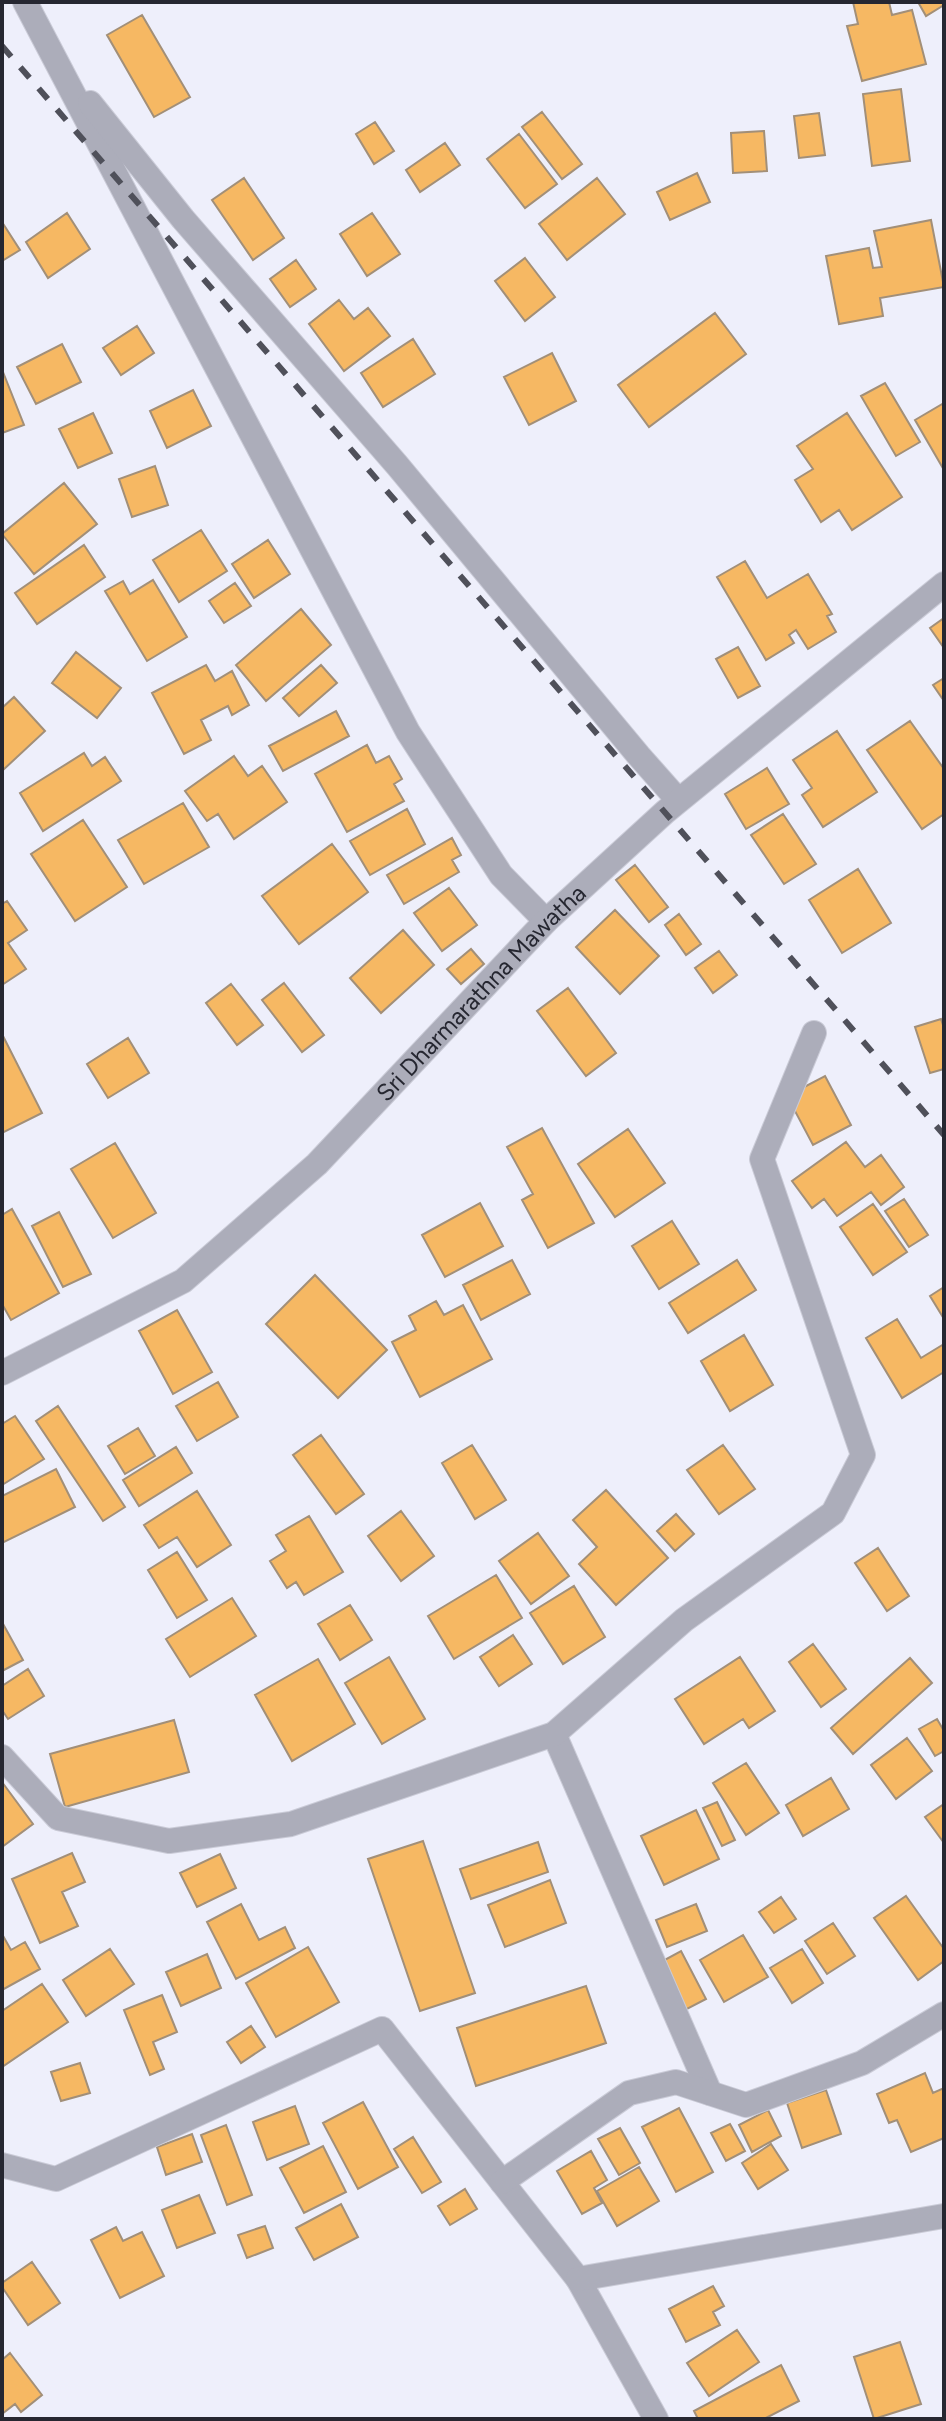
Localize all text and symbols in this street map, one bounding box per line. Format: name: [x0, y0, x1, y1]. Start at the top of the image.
street label: Sri Dharmarathna Mawatha: [370, 878, 591, 1107]

